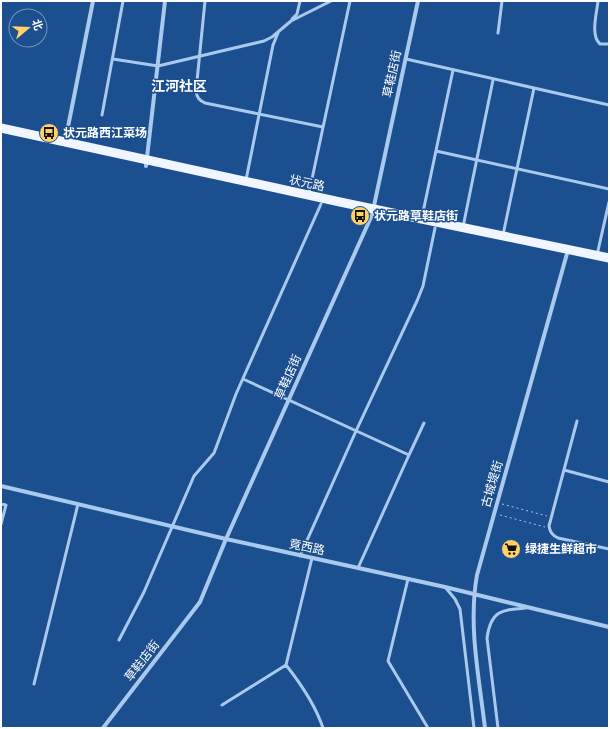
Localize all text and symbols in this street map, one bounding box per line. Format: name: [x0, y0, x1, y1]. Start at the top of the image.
north arrow: [8, 8, 48, 48]
text: 北: [29, 17, 46, 32]
street label: 草鞋店街: [379, 49, 404, 99]
district label: 江河社区: [151, 77, 207, 95]
bus stop icon: 状元路西江菜场: [38, 122, 60, 144]
place label: 状元路西江菜场: [63, 125, 147, 140]
street label: 状元路: [288, 171, 326, 194]
bus stop icon: 状元路草鞋店街: [349, 205, 371, 227]
place label: 状元路草鞋店街: [374, 208, 458, 223]
street label: 草鞋店街: [271, 352, 304, 402]
street label: 古城堤街: [478, 459, 505, 509]
street label: 竟西路: [288, 535, 326, 558]
supermarket icon: 绿捷生鲜超市: [500, 538, 522, 560]
place label: 绿捷生鲜超市: [525, 541, 597, 556]
street label: 草鞋店街: [121, 637, 162, 684]

